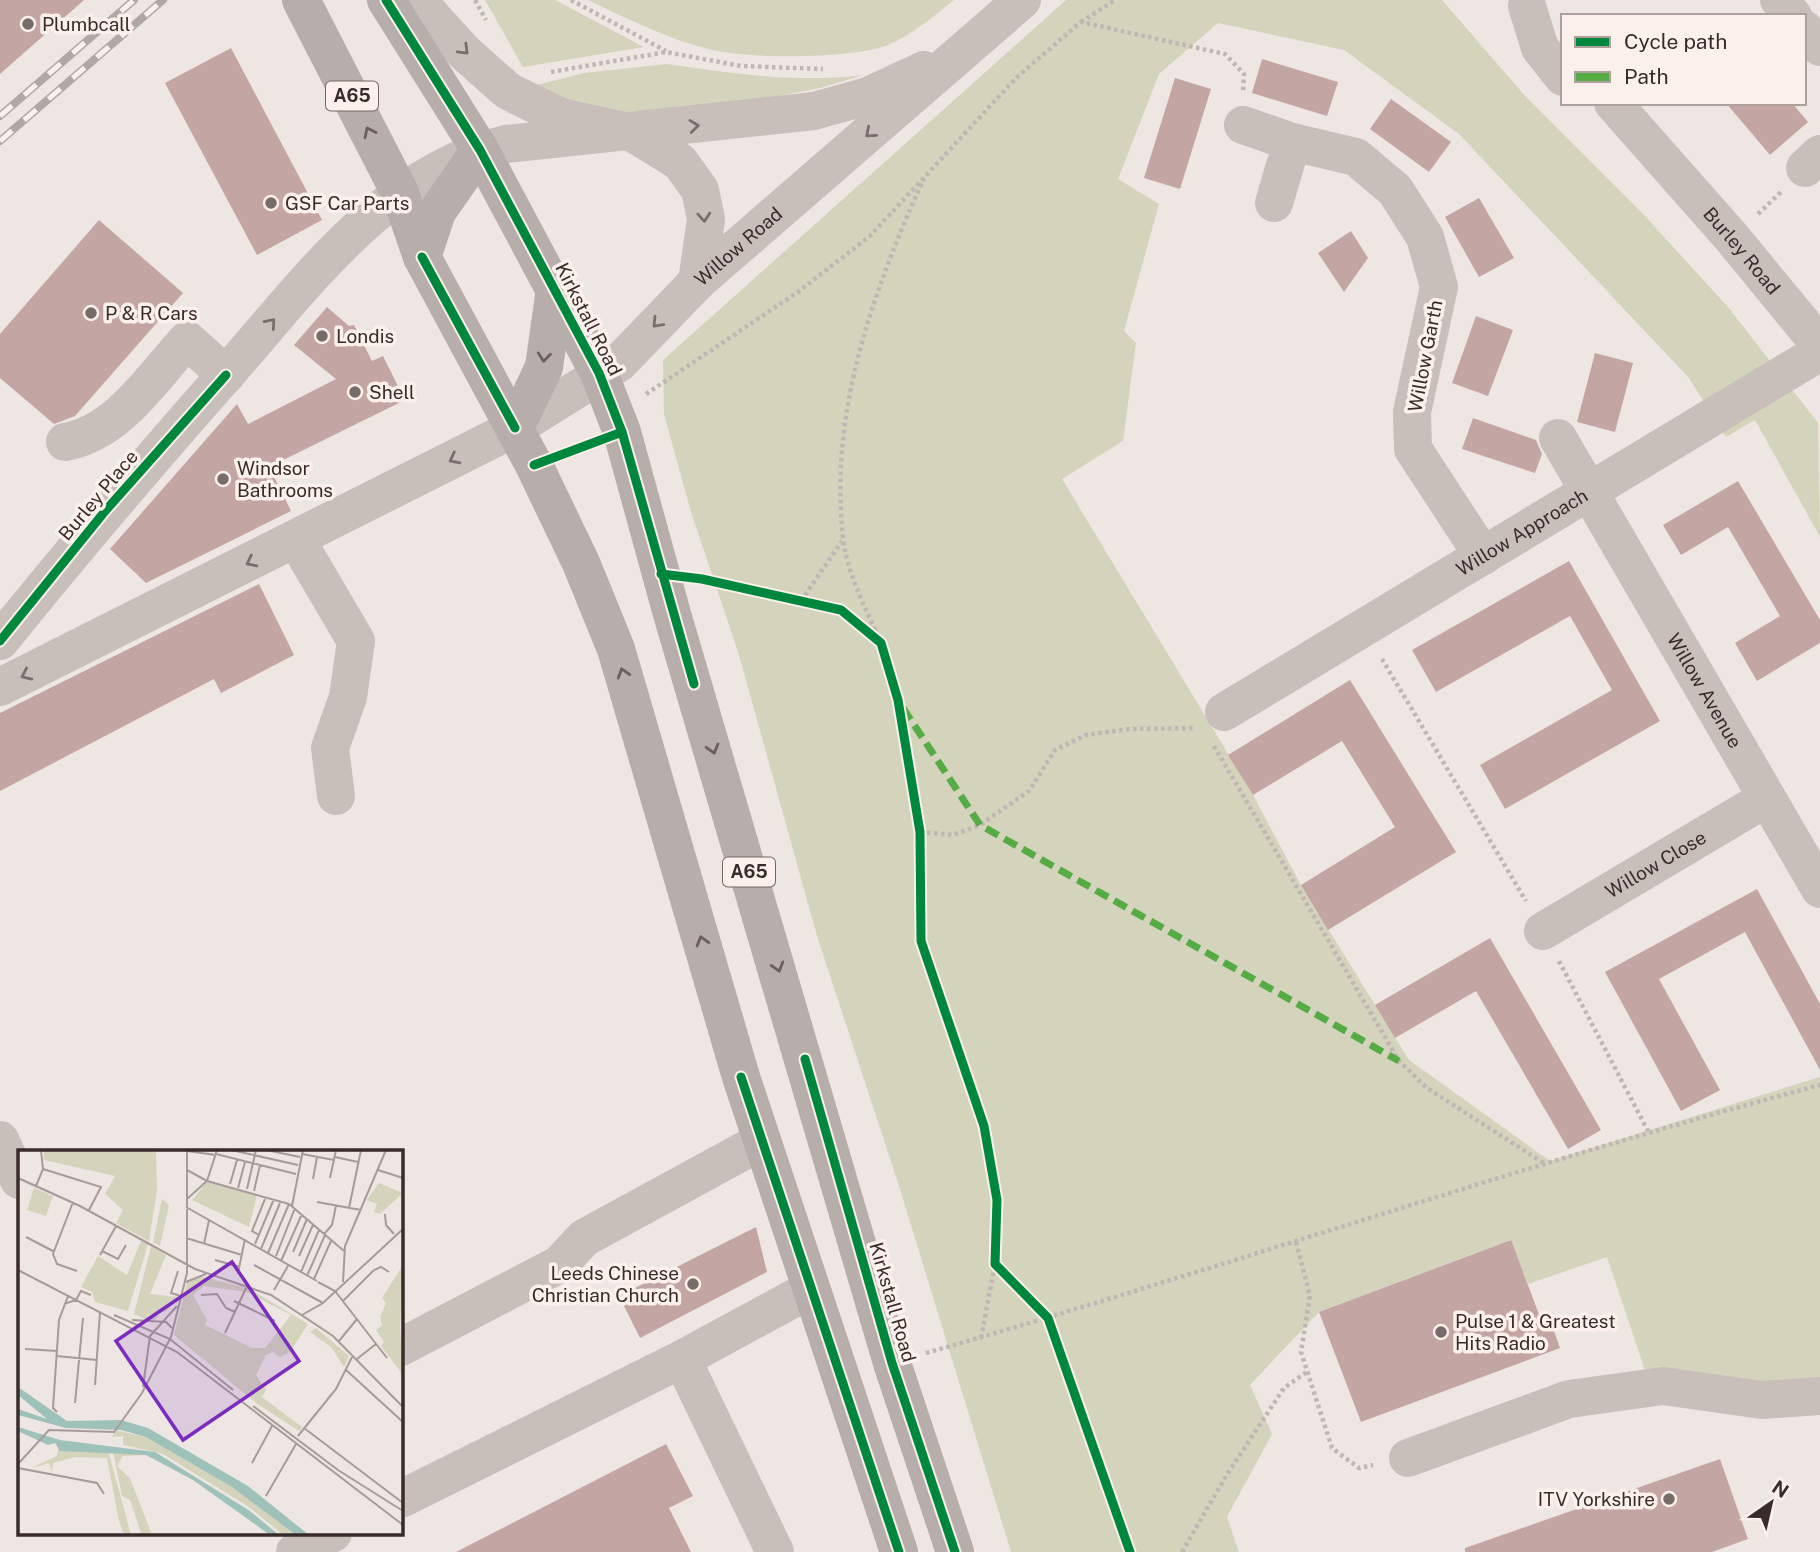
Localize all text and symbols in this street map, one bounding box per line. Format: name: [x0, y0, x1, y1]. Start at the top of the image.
place label: Plumbcall: [42, 13, 130, 35]
legend: [1561, 14, 1806, 105]
marker: Plumbcall: [20, 16, 36, 32]
text: Cycle path: [1624, 29, 1727, 54]
one-way arrow: [455, 42, 468, 55]
text: Path: [1624, 64, 1669, 89]
road number: A65: [326, 82, 378, 110]
one-way arrow: [688, 118, 699, 133]
one-way arrow: [866, 125, 879, 137]
one-way arrow: [364, 127, 378, 139]
place label: GSF Car Parts: [285, 192, 409, 214]
marker: GSF Car Parts: [263, 195, 279, 211]
street label: Willow Road: [690, 202, 786, 290]
street label: Burley Road: [1699, 203, 1785, 299]
one-way arrow: [696, 212, 711, 223]
street label: Kirkstall Road: [551, 259, 627, 379]
street label: Willow Garth: [1403, 298, 1447, 414]
place label: P & R Cars: [105, 302, 198, 324]
marker: P & R Cars: [83, 305, 99, 321]
one-way arrow: [653, 315, 666, 328]
one-way arrow: [263, 318, 275, 331]
place label: Londis: [336, 325, 394, 347]
marker: Londis: [314, 328, 330, 344]
one-way arrow: [537, 351, 552, 363]
place label: Shell: [369, 381, 415, 403]
marker: Shell: [347, 384, 363, 400]
street label: Burley Place: [54, 445, 142, 545]
one-way arrow: [449, 451, 461, 465]
place label: Windsor Bathrooms: [237, 457, 333, 501]
marker: Windsor Bathrooms: [215, 471, 231, 487]
street label: Willow Approach: [1452, 484, 1592, 580]
one-way arrow: [246, 554, 258, 568]
street label: Willow Avenue: [1663, 629, 1747, 752]
one-way arrow: [21, 667, 33, 681]
one-way arrow: [617, 668, 632, 680]
one-way arrow: [704, 743, 719, 755]
street label: Willow Close: [1601, 826, 1710, 902]
road number: A65: [723, 858, 775, 886]
one-way arrow: [695, 935, 710, 947]
one-way arrow: [769, 961, 784, 973]
inset map: [18, 1150, 402, 1534]
street label: Kirkstall Road: [865, 1239, 921, 1365]
place label: Leeds Chinese Christian Church: [532, 1262, 679, 1306]
marker: Leeds Chinese Christian Church: [685, 1276, 701, 1292]
place label: Pulse 1 & Greatest Hits Radio: [1455, 1310, 1616, 1354]
marker: Pulse 1 & Greatest Hits Radio: [1433, 1324, 1449, 1340]
north arrow: [1736, 1468, 1806, 1538]
text: N: [1768, 1476, 1793, 1502]
place label: ITV Yorkshire: [1538, 1488, 1655, 1510]
marker: ITV Yorkshire: [1661, 1491, 1677, 1507]

